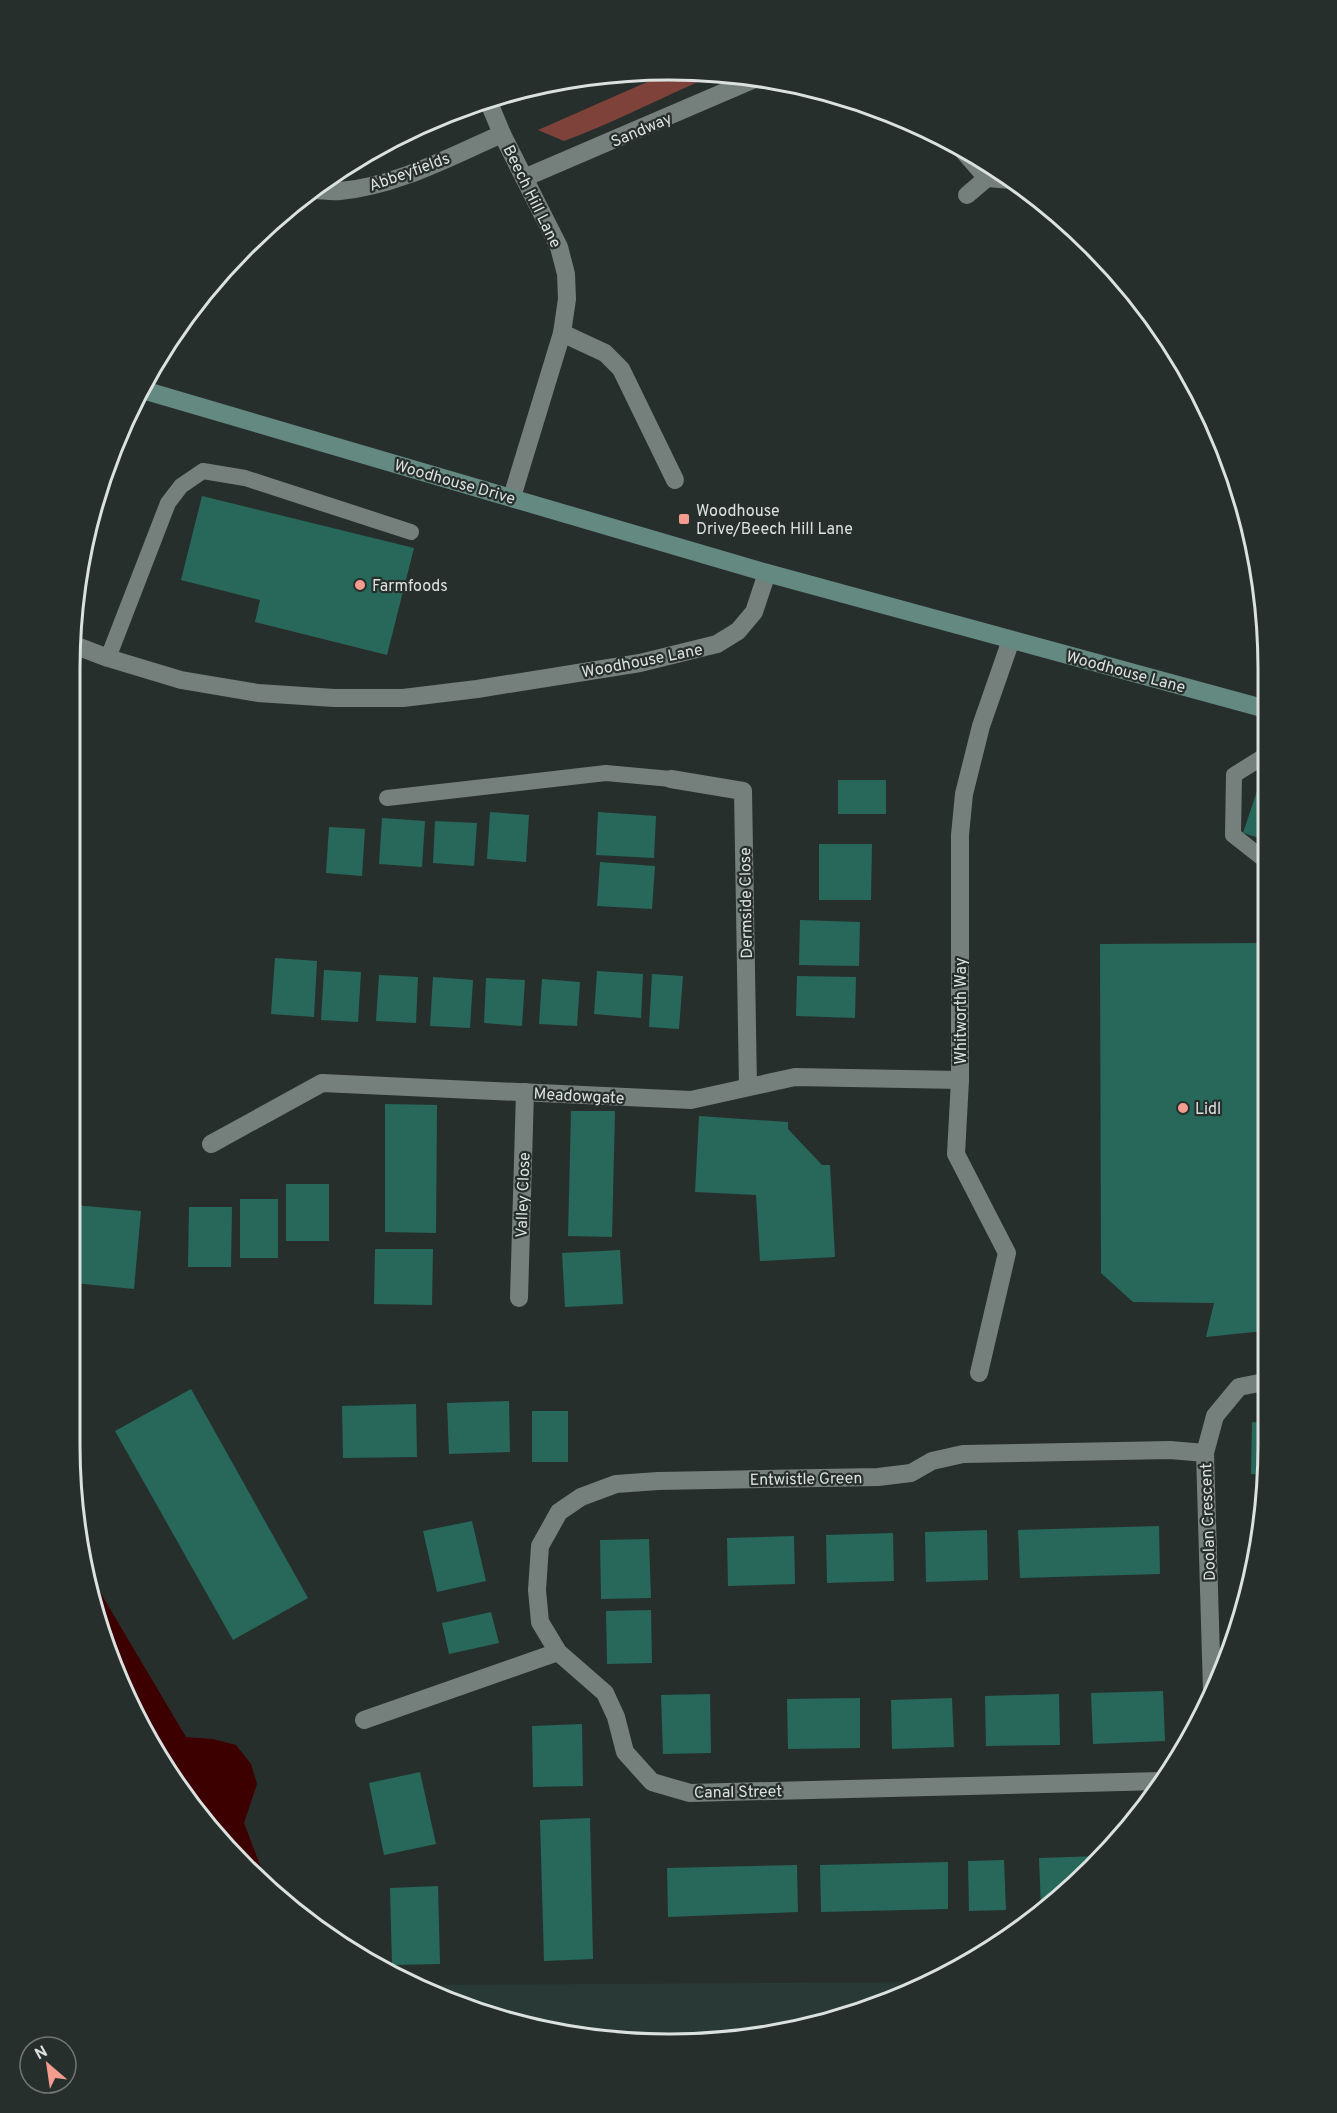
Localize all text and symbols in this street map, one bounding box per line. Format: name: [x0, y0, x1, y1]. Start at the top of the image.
street label: Sandway: [608, 109, 675, 153]
street label: Beech Hill Lane: [498, 142, 565, 252]
street label: Abbeyfields: [367, 149, 453, 197]
street label: Woodhouse Drive: [391, 456, 517, 510]
place label: Woodhouse Drive/Beech Hill Lane: [696, 502, 853, 540]
marker: Woodhouse Drive/Beech Hill Lane: [677, 512, 691, 526]
place label: Farmfoods: [372, 577, 448, 597]
marker: Farmfoods: [353, 578, 367, 592]
street label: Woodhouse Lane: [580, 640, 705, 683]
street label: Woodhouse Lane: [1064, 647, 1187, 698]
street label: Dermside Close: [736, 847, 758, 959]
street label: Whitworth Way: [952, 958, 972, 1064]
street label: Meadowgate: [533, 1085, 625, 1109]
place label: Lidl: [1195, 1100, 1221, 1120]
marker: Lidl: [1176, 1101, 1190, 1115]
street label: Valley Close: [513, 1152, 535, 1238]
street label: Doolan Crescent: [1197, 1463, 1221, 1581]
street label: Entwistle Green: [750, 1469, 863, 1491]
street label: Canal Street: [694, 1782, 782, 1804]
north arrow: [18, 2035, 78, 2095]
text: N: [32, 2042, 52, 2065]

